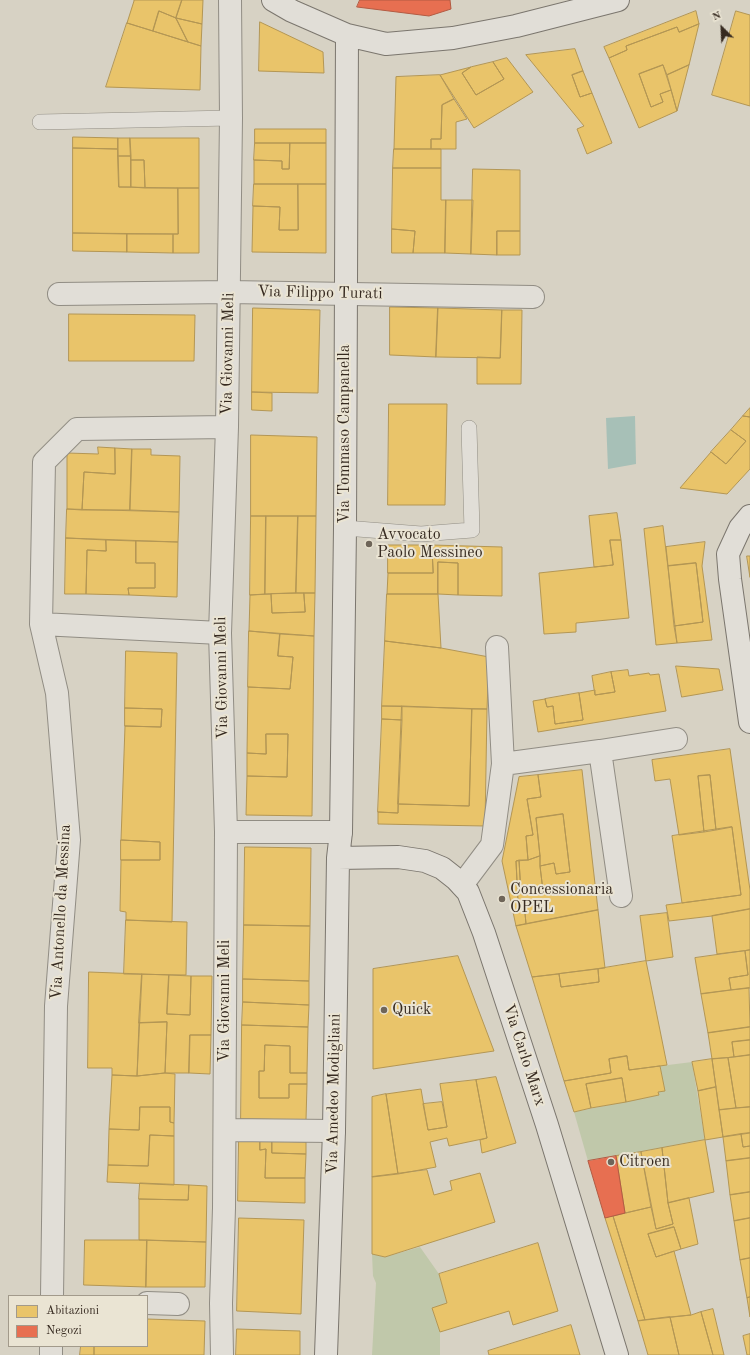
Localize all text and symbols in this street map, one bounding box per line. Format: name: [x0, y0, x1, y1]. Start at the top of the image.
north arrow: [702, 8, 742, 48]
text: N: [711, 10, 723, 23]
street label: Via Filippo Turati: [257, 282, 383, 304]
street label: Via Giovanni Meli: [217, 292, 239, 416]
street label: Via Tommaso Campanella: [335, 344, 355, 524]
place label: Avvocato Paolo Messineo: [377, 525, 483, 563]
marker: Avvocato Paolo Messineo: [364, 539, 374, 549]
street label: Via Giovanni Meli: [211, 616, 233, 740]
street label: Via Antonello da Messina: [47, 824, 75, 1000]
place label: Concessionaria OPEL: [510, 880, 613, 918]
marker: Concessionaria OPEL: [497, 894, 507, 904]
street label: Via Giovanni Meli: [215, 940, 235, 1062]
place label: Quick: [392, 1000, 431, 1020]
street label: Via Carlo Marx: [498, 1001, 550, 1109]
marker: Quick: [379, 1005, 389, 1015]
street label: Via Amedeo Modigliani: [323, 1013, 345, 1175]
place label: Citroen: [619, 1152, 670, 1172]
marker: Citroen: [606, 1157, 616, 1167]
legend: [8, 1295, 148, 1347]
text: Abitazioni: [46, 1305, 99, 1317]
text: Negozi: [46, 1325, 82, 1337]

